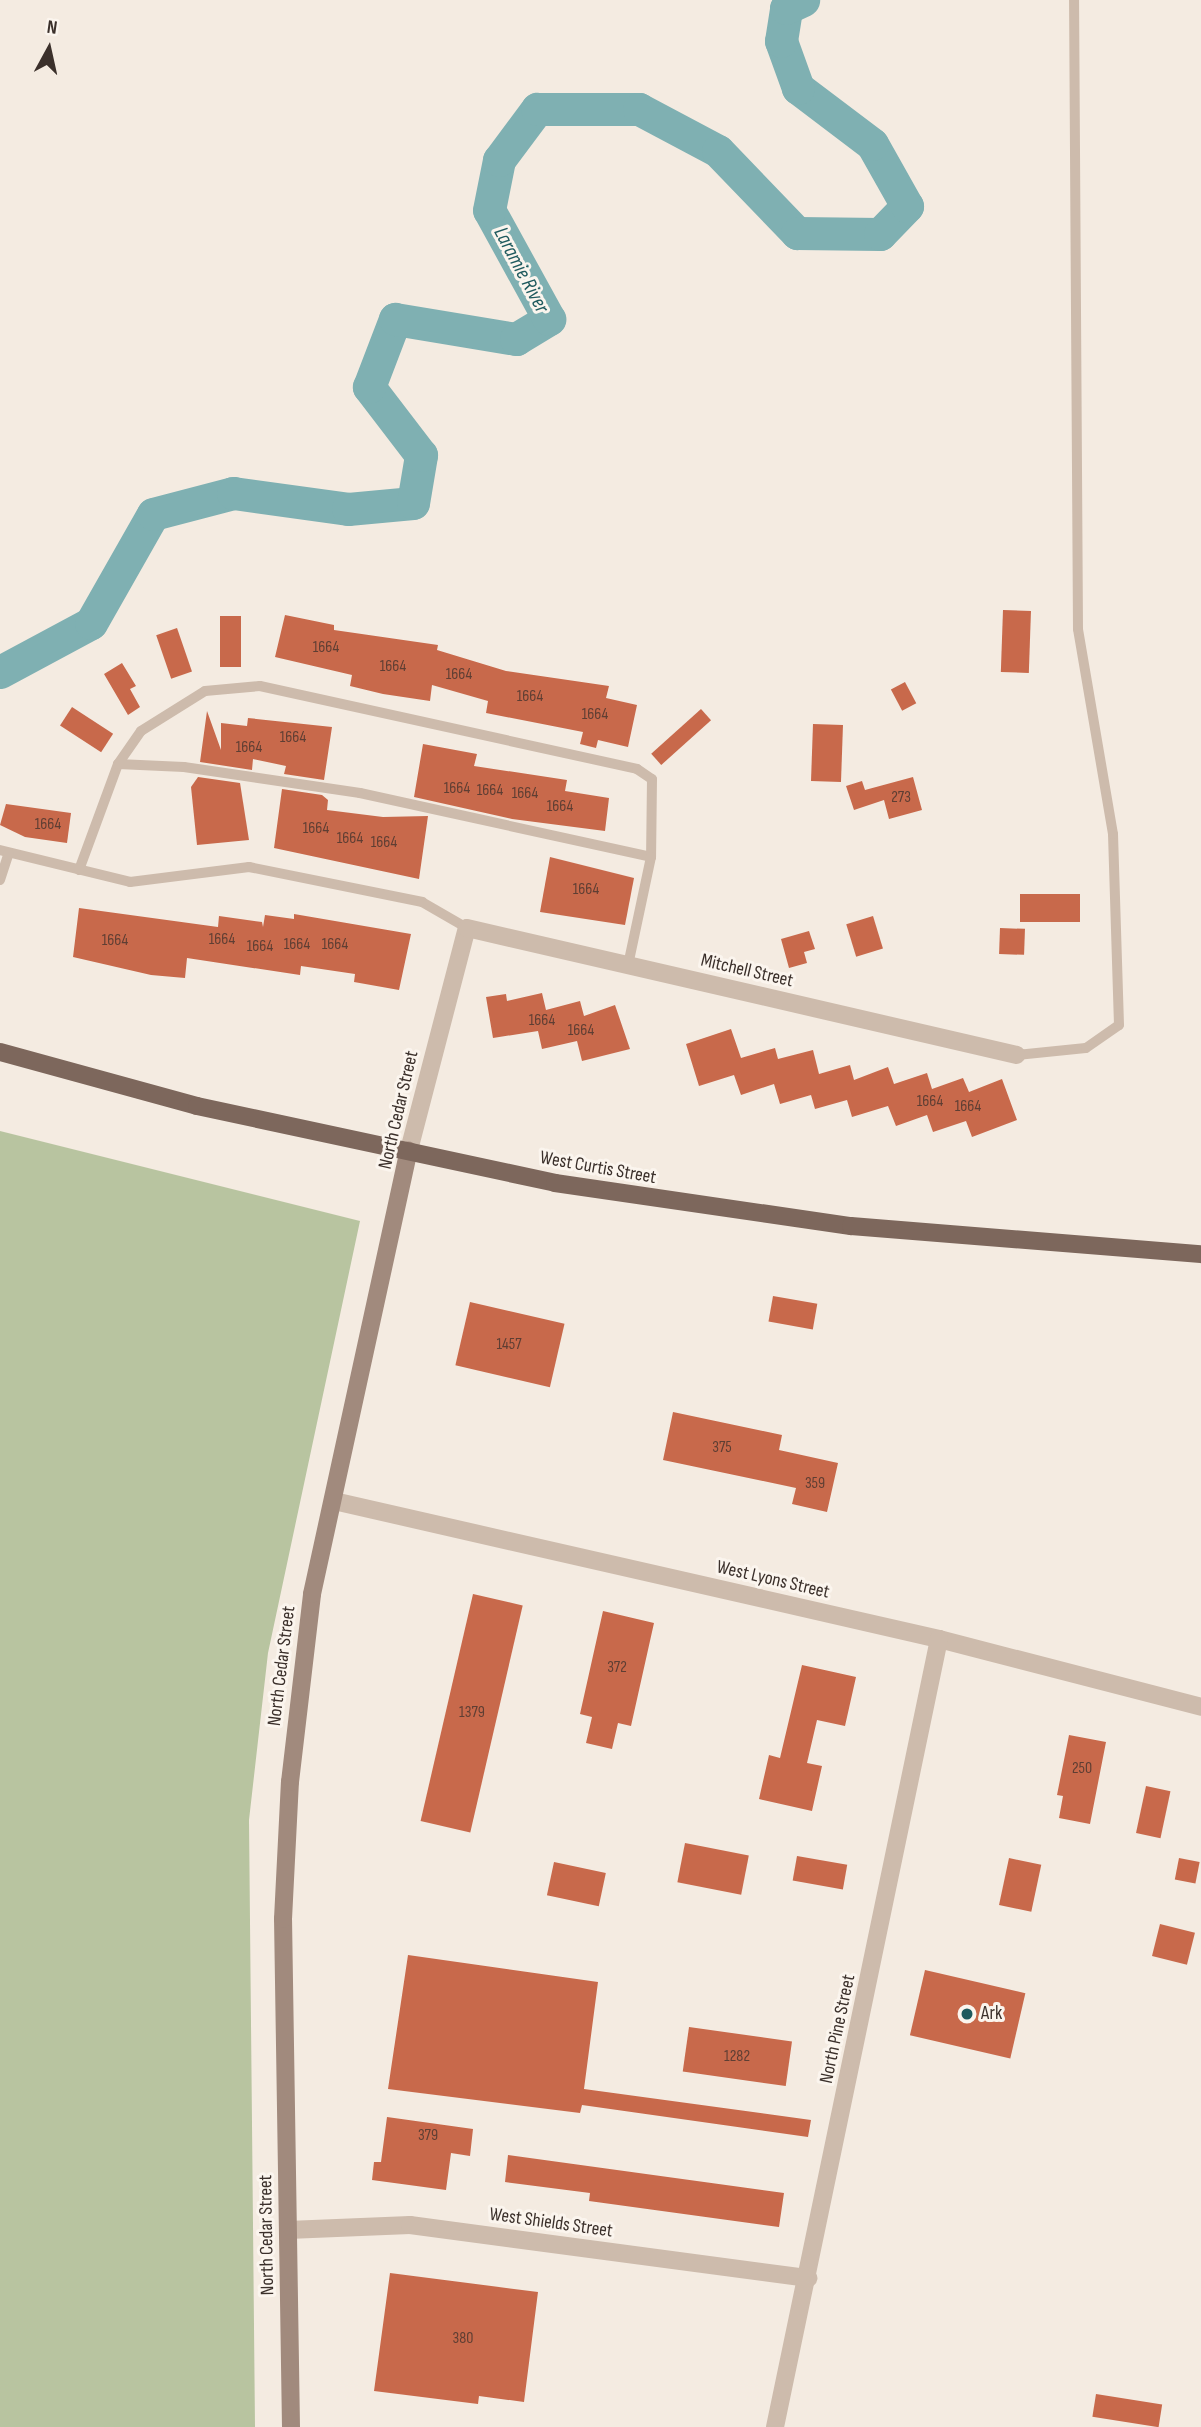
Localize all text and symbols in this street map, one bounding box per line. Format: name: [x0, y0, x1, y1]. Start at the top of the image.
north arrow: [14, 14, 84, 84]
text: N: [45, 16, 59, 40]
water label: Laramie River: [488, 223, 554, 317]
house number: 1664: [313, 638, 339, 658]
house number: 1664: [380, 657, 406, 677]
house number: 1664: [446, 665, 472, 685]
house number: 1664: [517, 687, 543, 707]
house number: 1664: [582, 705, 608, 725]
house number: 1664: [280, 728, 306, 748]
house number: 1664: [236, 738, 262, 758]
house number: 1664: [444, 779, 470, 799]
house number: 1664: [477, 781, 503, 801]
house number: 1664: [512, 784, 538, 804]
house number: 273: [891, 788, 911, 808]
house number: 1664: [547, 797, 573, 817]
house number: 1664: [35, 815, 61, 835]
house number: 1664: [303, 819, 329, 839]
house number: 1664: [337, 829, 363, 849]
house number: 1664: [371, 833, 397, 853]
house number: 1664: [573, 880, 599, 900]
house number: 1664: [209, 930, 235, 950]
house number: 1664: [102, 931, 128, 951]
house number: 1664: [284, 935, 310, 955]
house number: 1664: [322, 935, 348, 955]
house number: 1664: [247, 937, 273, 957]
street label: Mitchell Street: [699, 949, 795, 993]
house number: 1664: [529, 1011, 555, 1031]
house number: 1664: [568, 1021, 594, 1041]
street label: North Cedar Street: [374, 1049, 424, 1171]
house number: 1664: [917, 1092, 943, 1112]
house number: 1664: [955, 1097, 981, 1117]
street label: West Curtis Street: [538, 1147, 658, 1189]
house number: 1457: [496, 1335, 522, 1355]
house number: 375: [712, 1438, 732, 1458]
house number: 359: [805, 1474, 825, 1494]
street label: West Lyons Street: [714, 1556, 832, 1604]
street label: North Cedar Street: [263, 1605, 301, 1727]
house number: 372: [607, 1658, 627, 1678]
house number: 1379: [459, 1703, 485, 1723]
house number: 250: [1072, 1759, 1092, 1779]
street label: North Pine Street: [815, 1973, 861, 2085]
place label: Ark: [981, 2003, 1002, 2025]
marker: Ark: [959, 2006, 975, 2022]
house number: 1282: [724, 2047, 750, 2067]
house number: 379: [418, 2126, 438, 2146]
street label: North Cedar Street: [255, 2174, 279, 2296]
street label: West Shields Street: [488, 2203, 614, 2243]
house number: 380: [453, 2329, 473, 2349]

